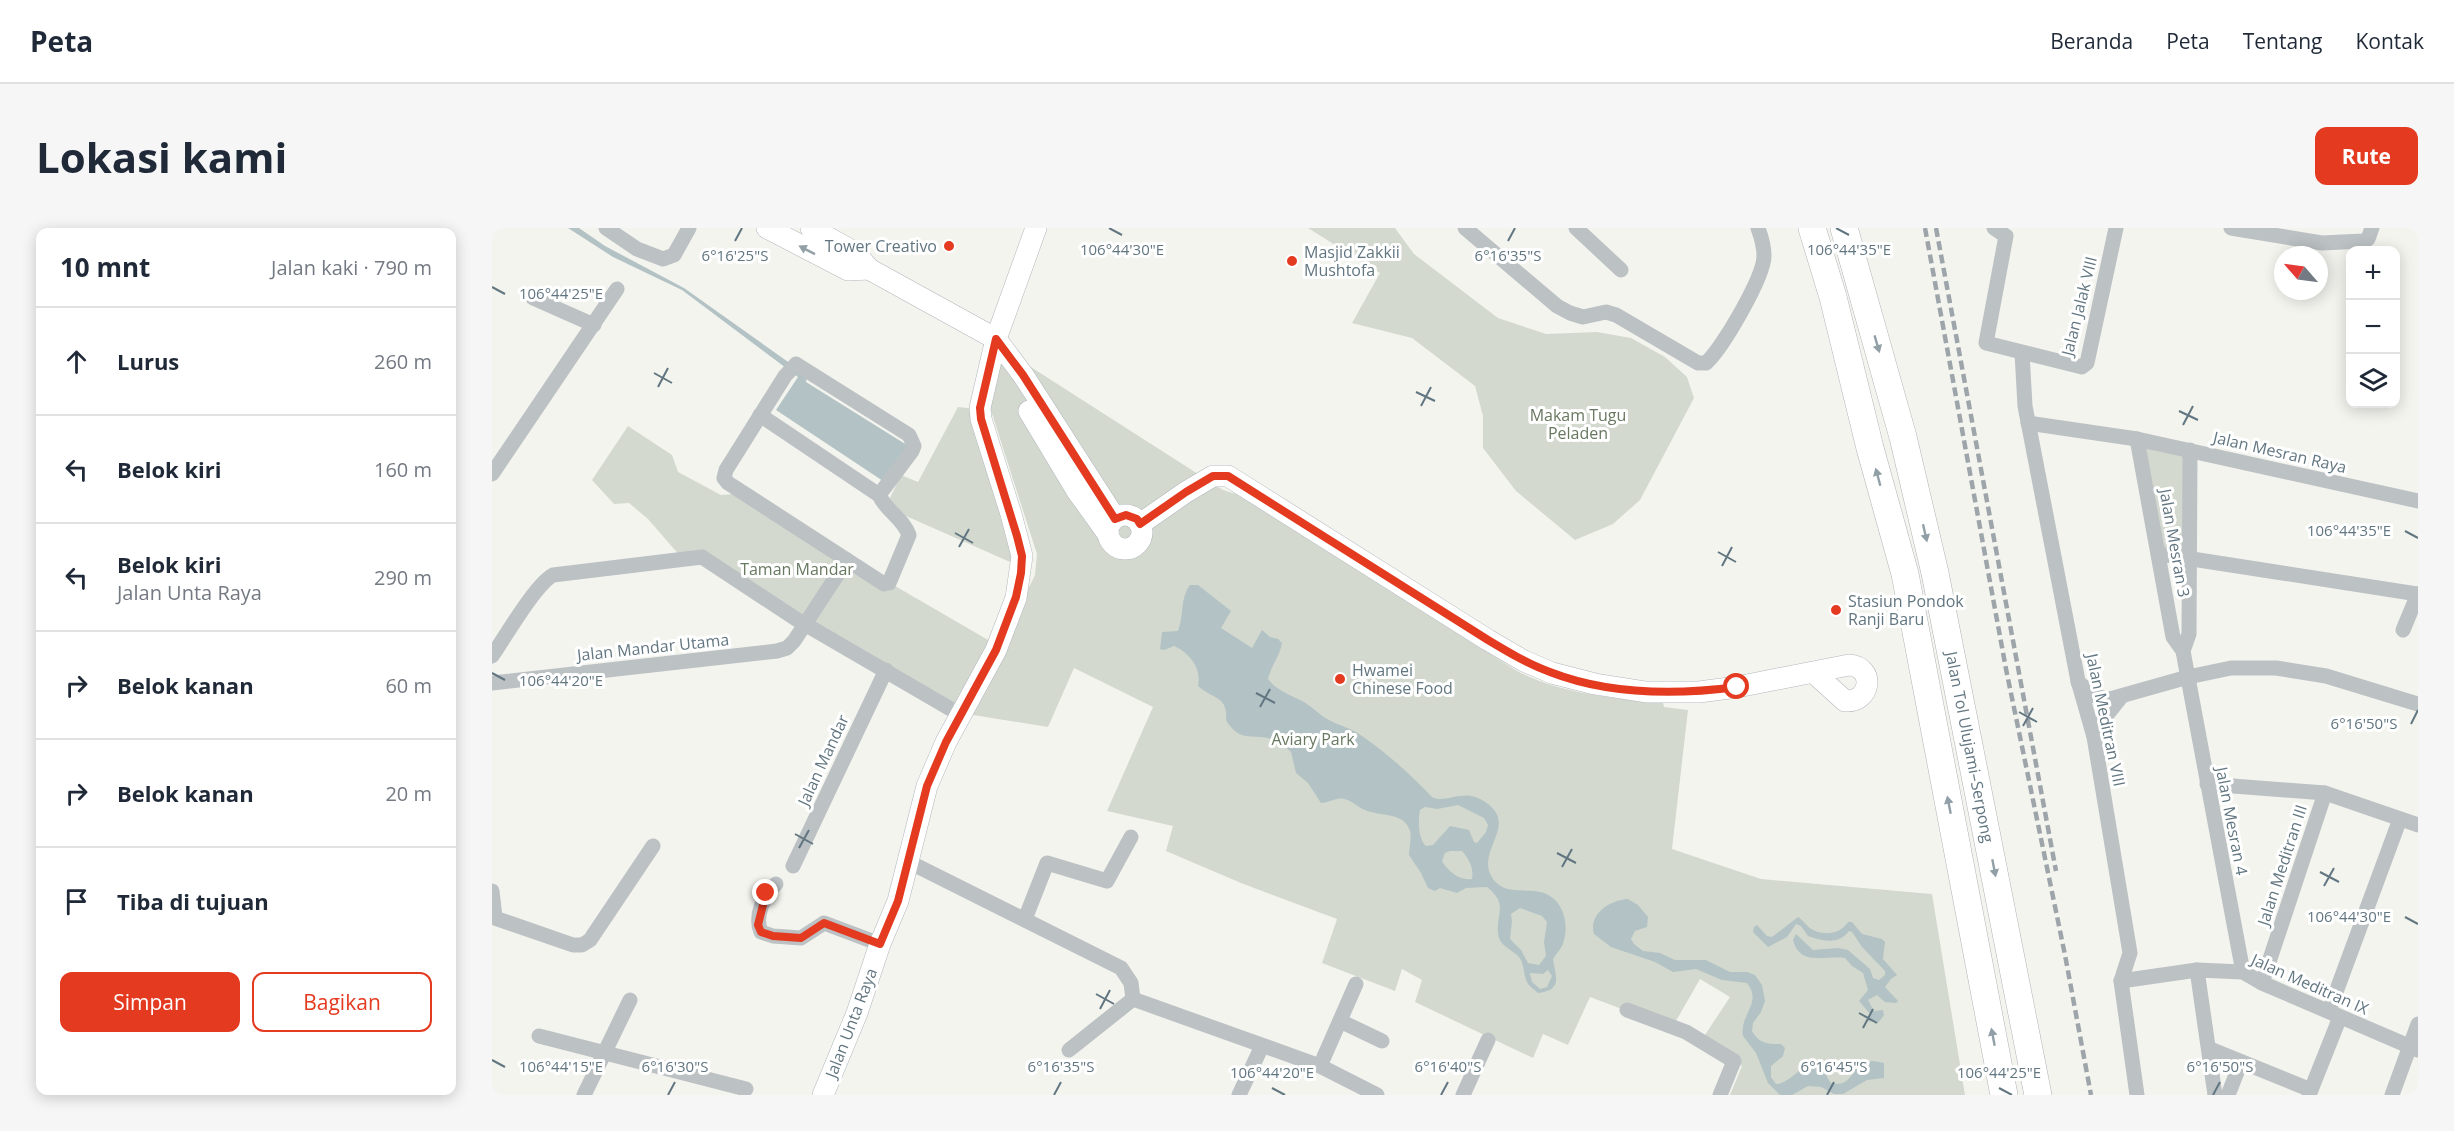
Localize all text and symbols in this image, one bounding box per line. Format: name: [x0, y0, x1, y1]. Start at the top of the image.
text: Peta: [30, 22, 93, 60]
text: Beranda: [2050, 27, 2133, 55]
text: Peta: [2166, 27, 2210, 55]
text: Tentang: [2243, 27, 2322, 55]
text: Kontak: [2355, 27, 2424, 55]
button: Rute: [2315, 127, 2418, 185]
text: Lokasi kami: [36, 128, 287, 185]
place label: Tower Creativo: [825, 235, 937, 257]
marker: Tower Creativo: [942, 239, 956, 253]
text: 106°44'30"E: [1080, 239, 1164, 259]
text: 106°44'35"E: [1807, 239, 1891, 259]
place label: Masjid Zakkii Mushtofa: [1304, 241, 1400, 281]
text: 6°16'25"S: [702, 245, 768, 265]
one-way arrow: [798, 245, 815, 255]
text: 6°16'35"S: [1475, 245, 1541, 265]
north arrow: [2274, 246, 2328, 300]
map controls: [2346, 246, 2400, 408]
button: +: [2346, 246, 2400, 300]
text: 10 mnt: [60, 249, 150, 285]
text: Jalan kaki · 790 m: [271, 254, 432, 281]
marker: Masjid Zakkii Mushtofa: [1285, 254, 1299, 268]
street label: Jalan Jalak VIII: [2056, 254, 2102, 360]
text: 106°44'25"E: [519, 283, 603, 303]
button: −: [2346, 300, 2400, 354]
one-way arrow: [1873, 336, 1882, 354]
icon: ahead: [60, 345, 93, 378]
text: Lurus: [117, 346, 179, 376]
text: 260 m: [374, 348, 432, 375]
button: layers: [2346, 354, 2400, 408]
park label: Makam Tugu Peladen: [1530, 404, 1626, 444]
street label: Jalan Mesran Raya: [2209, 426, 2349, 478]
icon: left: [60, 453, 93, 486]
text: Belok kiri: [117, 454, 222, 484]
text: 160 m: [374, 456, 432, 483]
one-way arrow: [1873, 468, 1883, 486]
street label: Jalan Mesran 3: [2154, 485, 2195, 599]
text: 106°44'35"E: [2307, 520, 2391, 540]
one-way arrow: [1921, 524, 1931, 542]
text: Belok kiri: [117, 549, 222, 579]
park label: Taman Mandar: [740, 558, 854, 580]
icon: left: [60, 561, 93, 594]
text: 290 m: [374, 564, 432, 591]
text: Jalan Unta Raya: [117, 579, 262, 606]
place label: Stasiun Pondok Ranji Baru: [1848, 590, 1964, 630]
marker: Stasiun Pondok Ranji Baru: [1829, 603, 1843, 617]
street label: Jalan Mandar Utama: [574, 628, 730, 666]
street label: Jalan Tol Ulujami–Serpong: [1940, 648, 1999, 845]
street label: Jalan Meditran VIII: [2081, 650, 2131, 788]
place label: Hwamei Chinese Food: [1352, 659, 1453, 699]
icon: right: [60, 669, 93, 702]
text: Belok kanan: [117, 670, 254, 700]
text: 106°44'20"E: [519, 670, 603, 690]
text: 60 m: [385, 672, 432, 699]
marker: Hwamei Chinese Food: [1333, 672, 1347, 686]
route start: [1723, 673, 1749, 699]
street label: Jalan Mandar: [791, 710, 854, 811]
text: 6°16'50"S: [2331, 713, 2397, 733]
park label: Aviary Park: [1271, 728, 1355, 750]
street label: Jalan Mesran 4: [2210, 763, 2253, 877]
icon: right: [60, 777, 93, 810]
text: Belok kanan: [117, 778, 254, 808]
text: 20 m: [385, 780, 432, 807]
one-way arrow: [1944, 795, 1953, 814]
street label: Jalan Meditran III: [2251, 802, 2312, 930]
one-way arrow: [1990, 859, 1999, 878]
route end: [752, 879, 778, 905]
icon: arrive: [60, 885, 93, 918]
text: Tiba di tujuan: [117, 886, 269, 916]
text: 106°44'30"E: [2307, 906, 2391, 926]
street label: Jalan Meditran IX: [2246, 947, 2373, 1020]
street label: Jalan Unta Raya: [819, 965, 882, 1083]
button: Simpan: [60, 972, 240, 1032]
button: Bagikan: [252, 972, 432, 1032]
one-way arrow: [1988, 1028, 1997, 1047]
text: 106°44'15"E: [519, 1056, 603, 1076]
text: 6°16'30"S: [642, 1056, 708, 1076]
text: 6°16'35"S: [1028, 1056, 1094, 1076]
text: 6°16'40"S: [1415, 1056, 1481, 1076]
text: 6°16'45"S: [1801, 1056, 1867, 1076]
text: 6°16'50"S: [2187, 1056, 2253, 1076]
text: 106°44'20"E: [1230, 1062, 1314, 1082]
text: 106°44'25"E: [1957, 1062, 2041, 1082]

